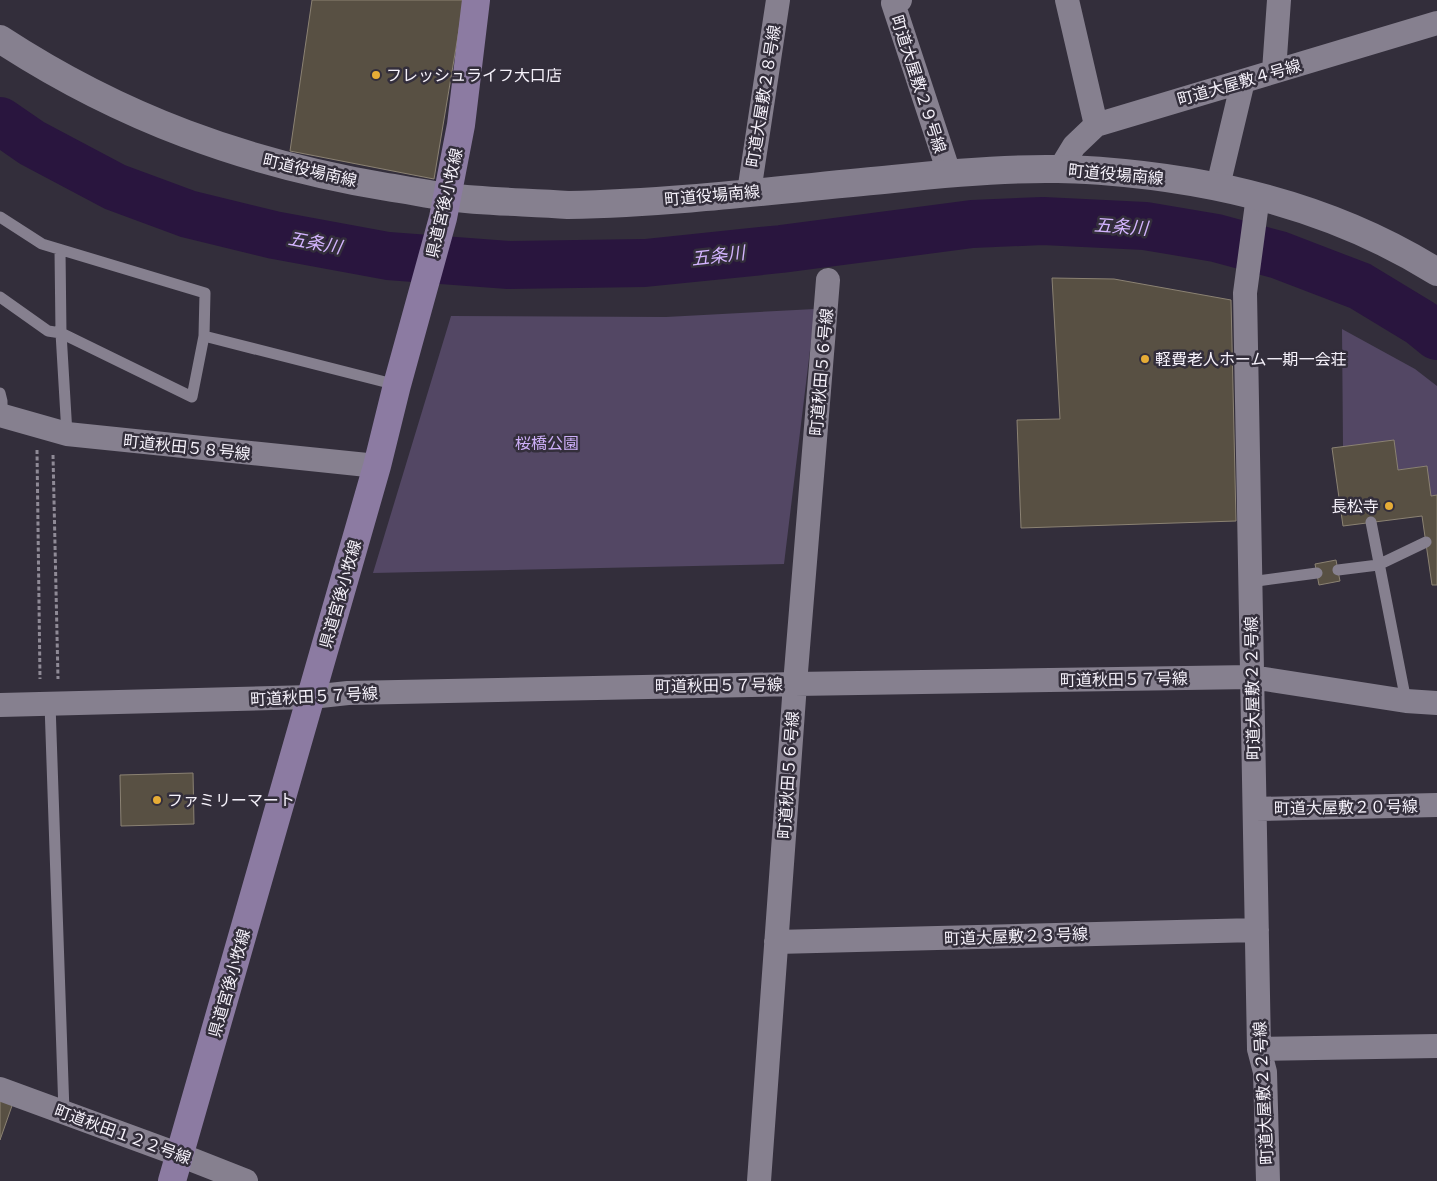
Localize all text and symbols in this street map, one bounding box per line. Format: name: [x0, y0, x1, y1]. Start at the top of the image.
street label: 町道大屋敷２９号線: [888, 13, 950, 155]
street label: 町道大屋敷２８号線: [743, 23, 783, 169]
street label: 町道大屋敷４号線: [1175, 56, 1303, 108]
place label: フレッシュライフ大口店: [386, 66, 562, 84]
marker: フレッシュライフ大口店: [370, 69, 382, 81]
street label: 県道宮後小牧線: [423, 146, 465, 260]
street label: 町道役場南線: [261, 150, 359, 190]
street label: 町道役場南線: [1067, 161, 1165, 187]
street label: 町道役場南線: [663, 182, 761, 208]
water label: 五条川: [1093, 214, 1151, 238]
water label: 五条川: [287, 227, 345, 257]
water label: 五条川: [690, 242, 748, 268]
street label: 町道秋田５６号線: [806, 307, 836, 437]
place label: 軽費老人ホーム一期一会荘: [1155, 350, 1347, 368]
marker: 軽費老人ホーム一期一会荘: [1139, 353, 1151, 365]
street label: 町道秋田５８号線: [122, 431, 252, 463]
park label: 桜橋公園: [515, 434, 579, 452]
place label: 長松寺: [1331, 497, 1379, 515]
marker: 長松寺: [1383, 500, 1395, 512]
street label: 県道宮後小牧線: [316, 538, 364, 650]
street label: 町道大屋敷２２号線: [1242, 616, 1262, 760]
street label: 町道秋田５７号線: [1060, 669, 1188, 689]
street label: 町道秋田５７号線: [655, 675, 783, 695]
street label: 町道秋田５７号線: [250, 684, 378, 708]
street label: 町道秋田５６号線: [775, 711, 801, 839]
place label: ファミリーマート: [167, 791, 295, 809]
marker: ファミリーマート: [151, 794, 163, 806]
street label: 町道大屋敷２０号線: [1274, 797, 1418, 817]
street label: 町道大屋敷２３号線: [944, 924, 1088, 948]
street label: 県道宮後小牧線: [205, 927, 253, 1039]
street label: 町道大屋敷２２号線: [1250, 1021, 1276, 1165]
street label: 町道秋田１２２号線: [52, 1101, 194, 1167]

